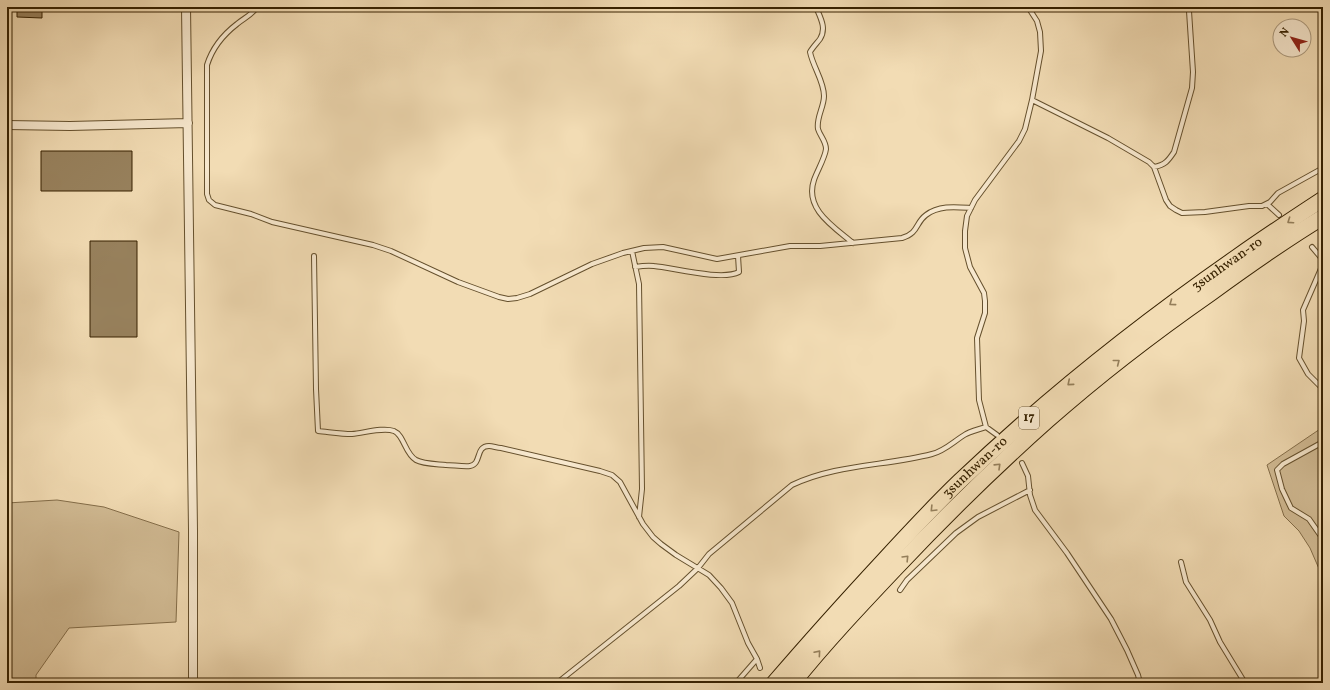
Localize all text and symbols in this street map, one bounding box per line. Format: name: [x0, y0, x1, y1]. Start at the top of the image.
north arrow: [1272, 18, 1312, 58]
text: N: [1277, 25, 1294, 41]
one-way arrow: [1288, 216, 1295, 223]
street label: 3sunhwan-ro: [1188, 233, 1266, 296]
one-way arrow: [1170, 298, 1177, 305]
one-way arrow: [1113, 360, 1120, 367]
one-way arrow: [1067, 378, 1074, 385]
road number: 17: [1019, 407, 1039, 429]
street label: 3sunhwan-ro: [938, 432, 1012, 502]
one-way arrow: [993, 463, 1001, 470]
one-way arrow: [930, 504, 938, 512]
one-way arrow: [901, 555, 909, 563]
one-way arrow: [814, 651, 821, 658]

